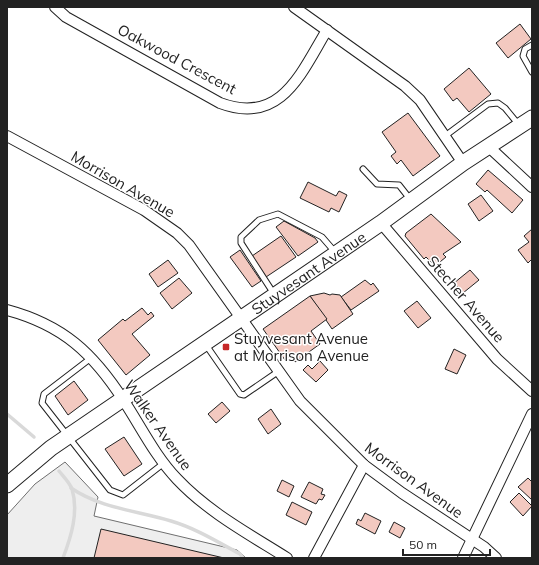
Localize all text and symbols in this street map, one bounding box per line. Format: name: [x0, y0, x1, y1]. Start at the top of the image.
street label: Oakwood Crescent: [114, 20, 240, 98]
street label: Morrison Avenue: [68, 147, 178, 221]
street label: Stuyvesant Avenue: [248, 227, 369, 318]
street label: Stecher Avenue: [423, 252, 509, 346]
place label: Stuyvesant Avenue at Morrison Avenue: [234, 329, 369, 365]
marker: Stuyvesant Avenue at Morrison Avenue: [221, 342, 231, 352]
street label: Walker Avenue: [120, 376, 196, 474]
street label: Morrison Avenue: [361, 438, 467, 522]
scale bar: [403, 531, 490, 557]
text: 50 m: [409, 537, 437, 552]

